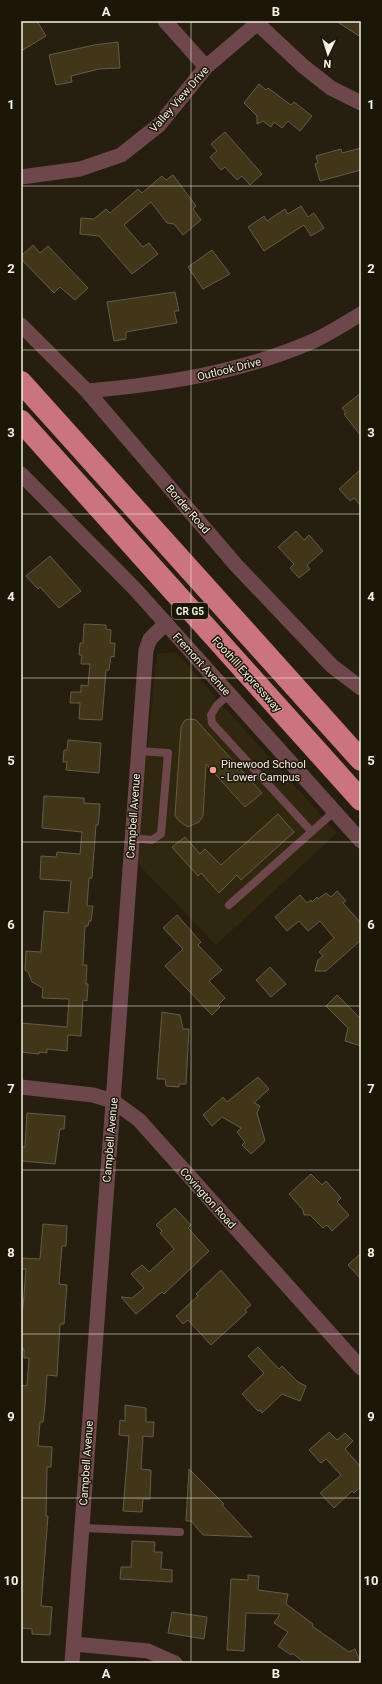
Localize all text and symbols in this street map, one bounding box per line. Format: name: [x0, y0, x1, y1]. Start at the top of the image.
text: A: [102, 4, 111, 19]
text: B: [272, 4, 280, 19]
north arrow: [308, 34, 348, 74]
text: N: [323, 57, 332, 70]
street label: Valley View Drive: [147, 64, 212, 135]
text: 1: [7, 97, 15, 112]
text: 1: [367, 97, 375, 112]
text: 2: [7, 261, 15, 276]
text: 2: [367, 261, 375, 276]
street label: Outlook Drive: [196, 355, 263, 384]
text: 3: [7, 425, 15, 440]
text: 3: [367, 425, 375, 440]
street label: Border Road: [163, 482, 212, 536]
text: 4: [7, 589, 15, 604]
text: 4: [367, 589, 375, 604]
road number: CR G5: [172, 603, 208, 619]
street label: Fremont Avenue: [170, 630, 233, 698]
street label: Foothill Expressway: [209, 634, 284, 715]
text: 5: [7, 753, 15, 768]
text: 5: [367, 753, 375, 768]
place label: Pinewood School - Lower Campus: [221, 758, 306, 784]
marker: Pinewood School - Lower Campus: [208, 765, 218, 775]
street label: Campbell Avenue: [124, 773, 143, 859]
text: 6: [7, 917, 15, 932]
text: 6: [367, 917, 375, 932]
text: 7: [7, 1081, 15, 1096]
text: 7: [367, 1081, 375, 1096]
street label: Campbell Avenue: [100, 1097, 121, 1183]
street label: Covington Road: [177, 1165, 238, 1231]
text: 8: [7, 1245, 15, 1260]
text: 8: [367, 1245, 375, 1260]
text: 9: [7, 1409, 15, 1424]
text: 9: [367, 1409, 375, 1424]
street label: Campbell Avenue: [77, 1420, 96, 1506]
text: 10: [4, 1573, 18, 1588]
text: 10: [364, 1573, 378, 1588]
text: A: [102, 1666, 111, 1681]
text: B: [272, 1666, 280, 1681]

